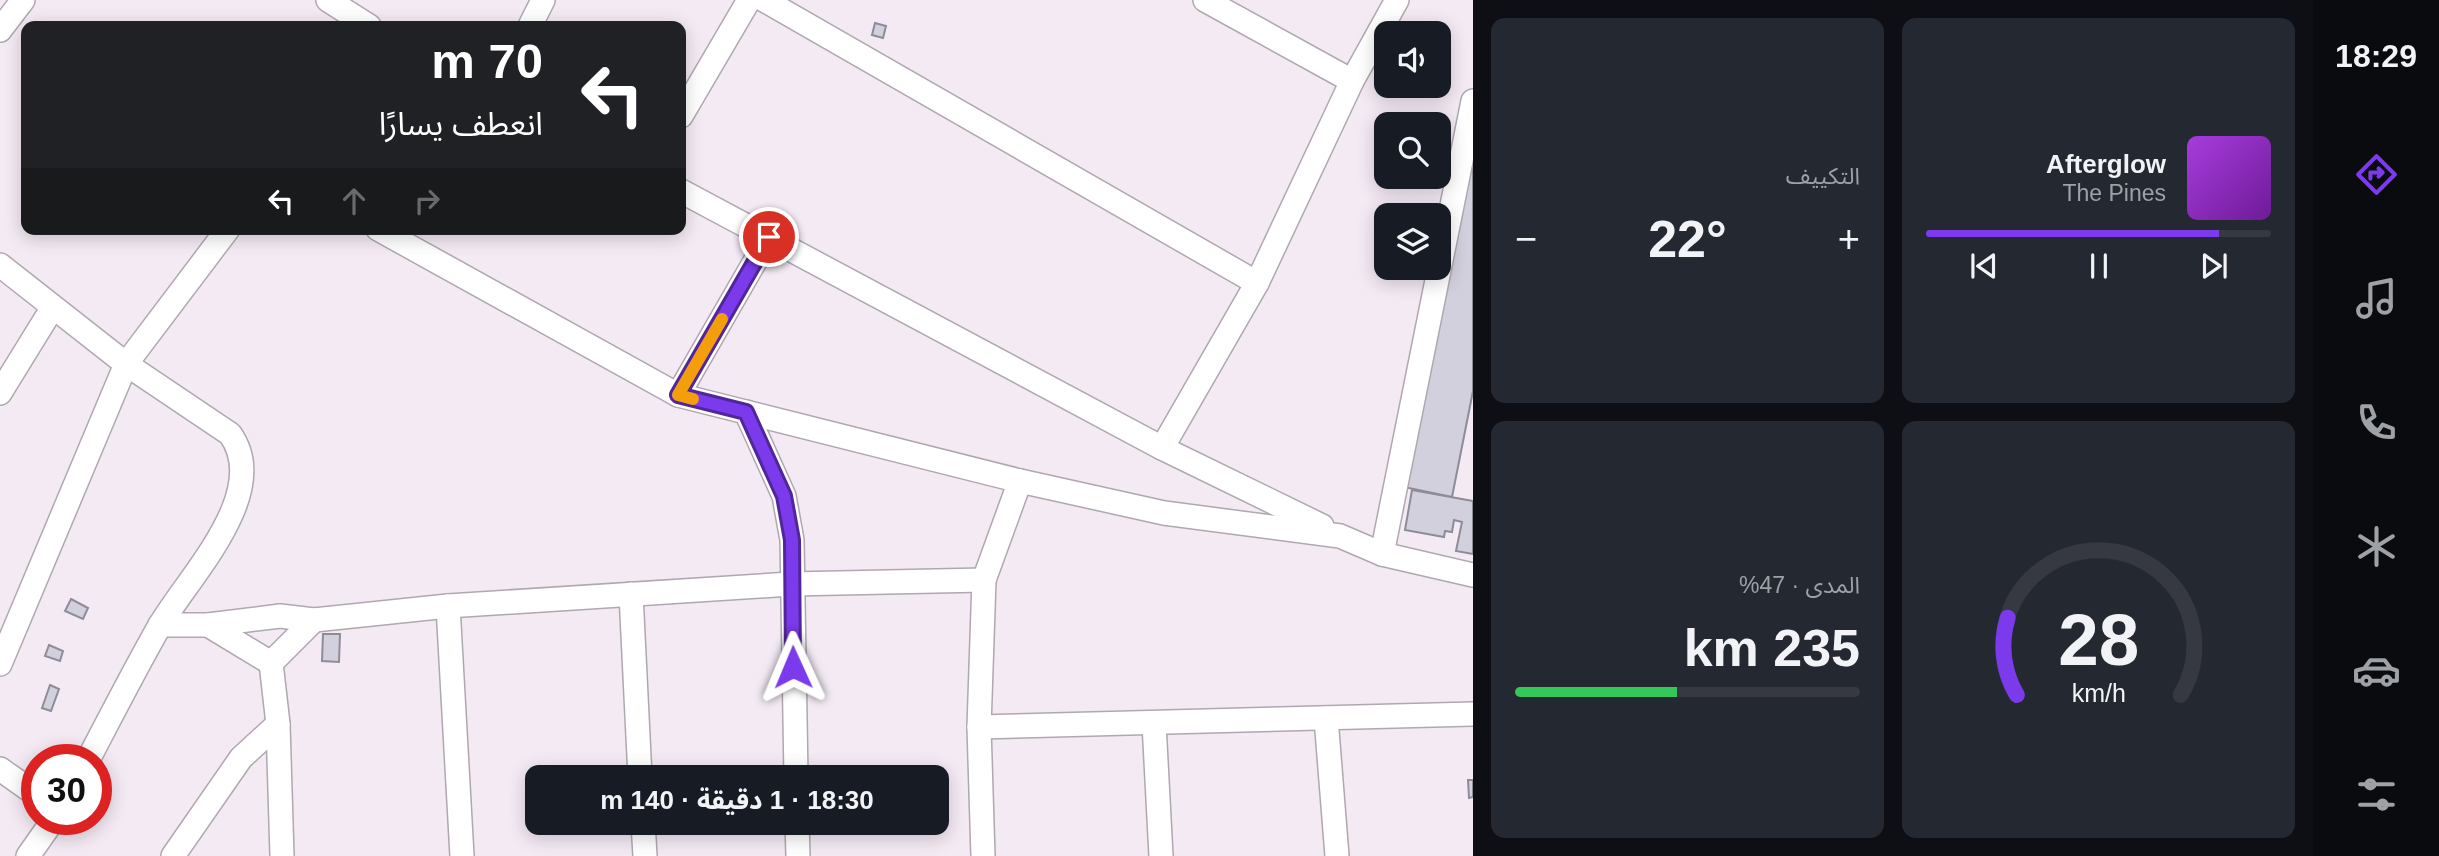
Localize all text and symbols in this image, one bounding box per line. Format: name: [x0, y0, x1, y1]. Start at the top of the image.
map controls: [1374, 21, 1451, 280]
button: sound: [1374, 21, 1451, 98]
text: 70 m: [431, 34, 543, 88]
text: 18:29: [2335, 38, 2417, 74]
icon: left: [567, 49, 658, 140]
text: انعطف يسارًا: [379, 106, 543, 142]
button: search: [1374, 112, 1451, 189]
text: Afterglow: [2046, 149, 2166, 179]
icon: directions: [2352, 150, 2401, 199]
text: التكييف: [1786, 163, 1860, 189]
text: The Pines: [2062, 180, 2166, 206]
icon: left: [262, 182, 300, 220]
icon: ahead: [335, 182, 373, 220]
icon: right: [408, 182, 446, 220]
button: layers: [1374, 203, 1451, 280]
pin: [739, 207, 799, 267]
text: 22°: [1648, 210, 1727, 268]
icon: arrive: [750, 218, 788, 256]
text: −: [1515, 218, 1537, 260]
text: +: [1838, 218, 1860, 260]
icon: previous: [1965, 247, 2003, 285]
icon: pause: [2080, 247, 2118, 285]
icon: next: [2195, 247, 2233, 285]
icon: music: [2352, 274, 2401, 323]
icon: phone: [2352, 398, 2401, 447]
icon: climate: [2352, 522, 2401, 571]
text: المدى · 47%: [1739, 572, 1860, 598]
text: 28: [2058, 600, 2139, 681]
text: 235 km: [1684, 619, 1860, 677]
position arrow: [756, 630, 830, 704]
icon: car: [2352, 646, 2401, 695]
text: km/h: [2071, 679, 2126, 707]
speed limit sign: 30: [21, 744, 112, 835]
icon: filters: [2352, 770, 2401, 819]
text: 18:30 · 1 دقيقة · 140 m: [600, 785, 874, 815]

